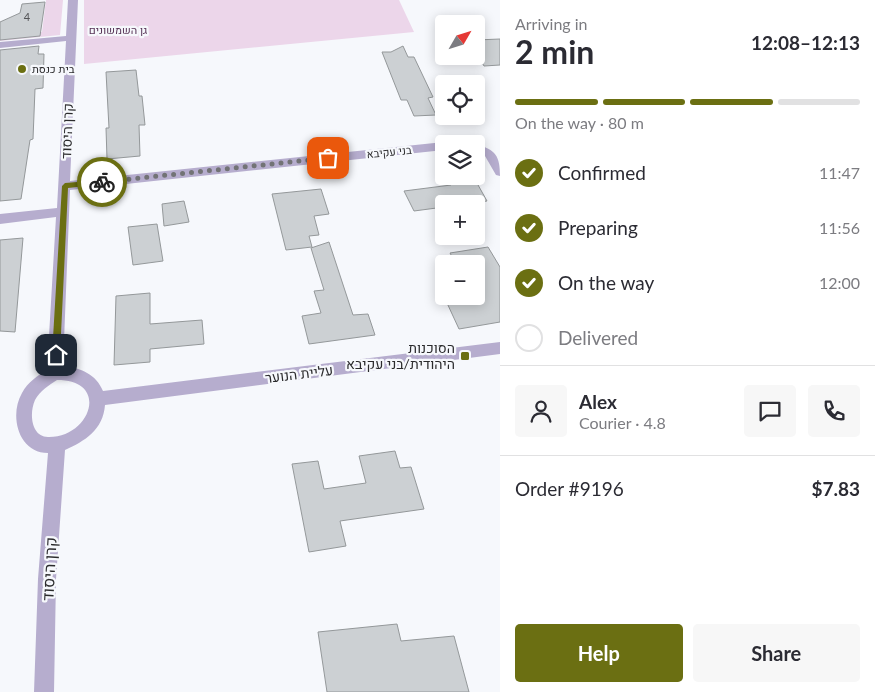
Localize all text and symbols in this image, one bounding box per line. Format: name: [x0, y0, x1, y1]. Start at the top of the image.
house number: 4: [24, 10, 31, 23]
text: Arriving in: [515, 14, 588, 33]
north arrow: [435, 15, 485, 65]
map controls: [435, 15, 485, 305]
park label: גן השמשונים: [89, 23, 147, 36]
text: 12:08–12:13: [751, 31, 860, 54]
text: 2 min: [515, 32, 594, 71]
place label: בית כנסת: [32, 62, 75, 75]
marker: בית כנסת: [16, 63, 28, 75]
button: locate: [435, 75, 485, 125]
street label: קרן היסוד: [57, 103, 76, 159]
text: On the way · 80 m: [515, 113, 644, 132]
button: layers: [435, 135, 485, 185]
pin: [307, 137, 349, 179]
street label: בני עקיבא: [366, 143, 412, 160]
icon: bag: [314, 144, 342, 172]
courier: [77, 157, 127, 207]
icon: check: [515, 159, 543, 187]
text: Confirmed: [558, 161, 646, 184]
text: 11:47: [819, 163, 860, 182]
icon: bike: [88, 168, 116, 196]
button: +: [435, 195, 485, 245]
icon: check: [515, 214, 543, 242]
text: Preparing: [558, 216, 638, 239]
text: 11:56: [819, 218, 860, 237]
button: −: [435, 255, 485, 305]
icon: check: [515, 269, 543, 297]
text: On the way: [558, 271, 654, 294]
text: 12:00: [819, 273, 860, 292]
text: Delivered: [558, 326, 638, 349]
pin: [35, 334, 77, 376]
place label: הסוכנות היהודית/בני עקיבא: [346, 339, 455, 372]
icon: home: [42, 341, 70, 369]
marker: הסוכנות היהודית/בני עקיבא: [459, 350, 471, 362]
street label: עליית הנוער: [264, 361, 334, 386]
button: person: [515, 385, 567, 437]
button: chat: [744, 385, 796, 437]
button: phone: [808, 385, 860, 437]
text: Alex: [579, 390, 617, 413]
text: Courier · 4.8: [579, 413, 666, 432]
text: Order #9196: [515, 477, 624, 500]
text: $7.83: [811, 477, 860, 500]
street label: קרן היסוד: [37, 537, 60, 601]
button: Help: [515, 624, 683, 682]
button: Share: [693, 624, 860, 682]

